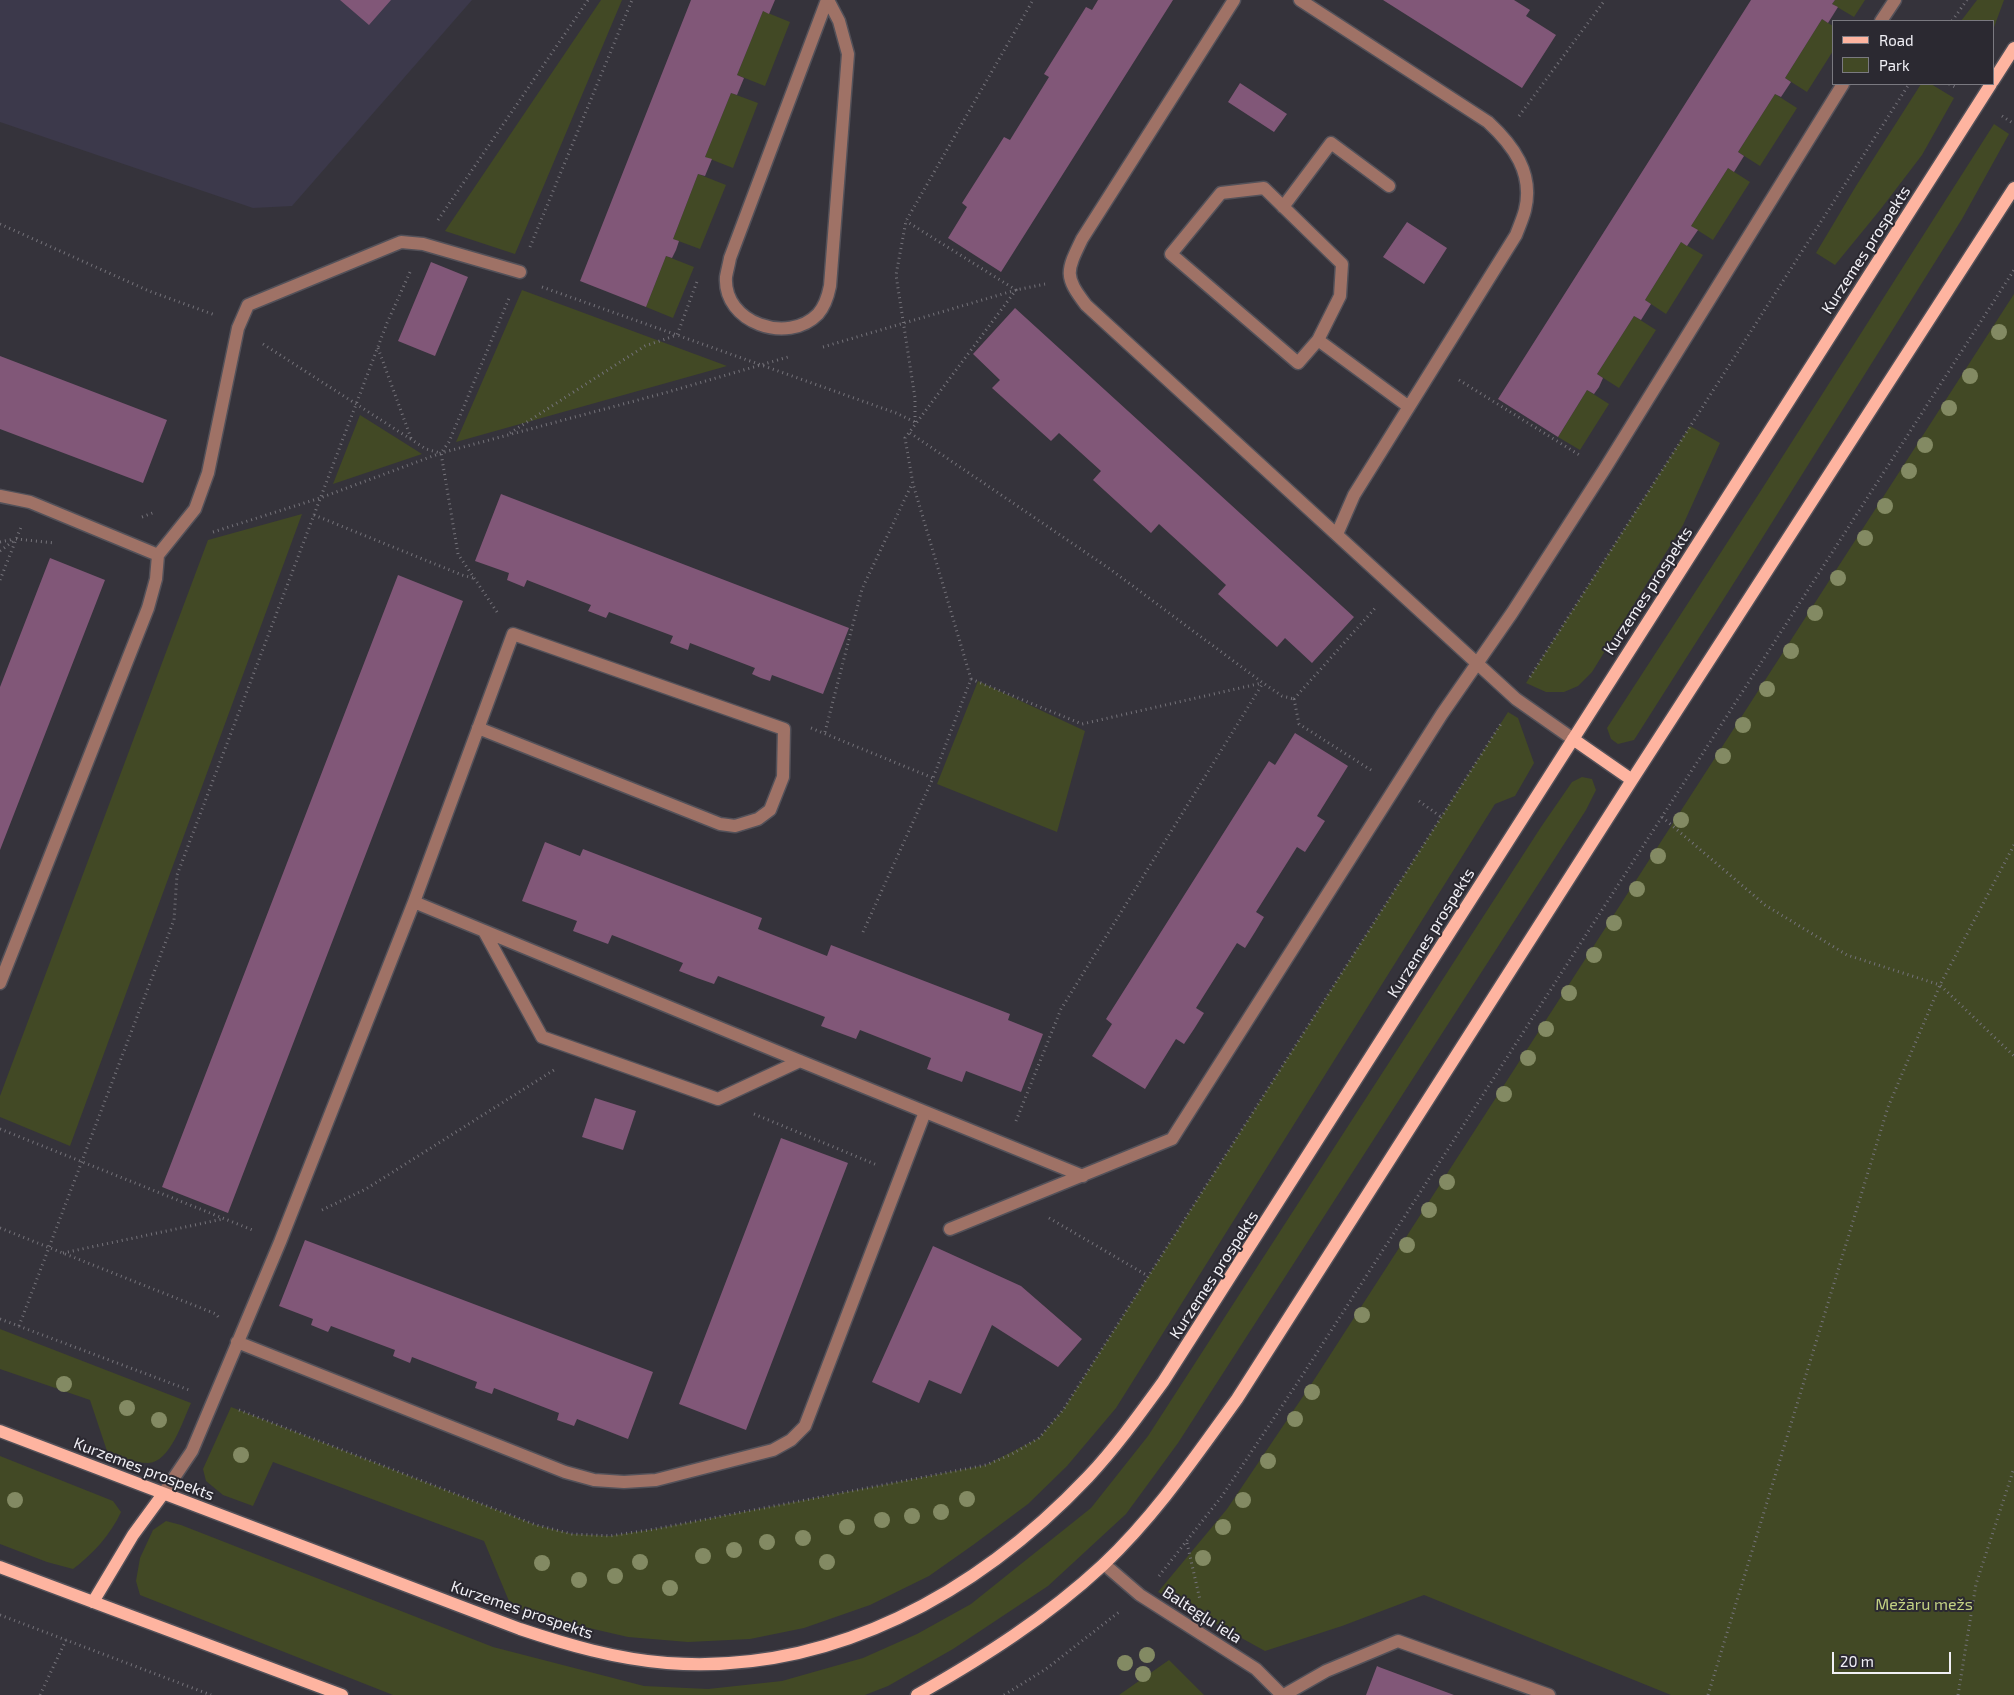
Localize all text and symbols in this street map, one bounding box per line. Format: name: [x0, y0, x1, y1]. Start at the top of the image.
legend: [1832, 20, 1994, 85]
text: Road: [1879, 31, 1914, 49]
text: Park: [1879, 56, 1910, 74]
street label: Kurzemes prospekts: [1817, 182, 1915, 318]
street label: Kurzemes prospekts: [1599, 523, 1697, 659]
street label: Kurzemes prospekts: [1383, 865, 1479, 1001]
street label: Kurzemes prospekts: [1165, 1207, 1263, 1343]
street label: Kurzemes prospekts: [71, 1433, 217, 1505]
street label: Kurzemes prospekts: [448, 1577, 596, 1643]
street label: Baltegļu iela: [1159, 1582, 1245, 1648]
park label: Mežāru mežs: [1875, 1595, 1973, 1615]
scale bar: [1834, 1642, 1953, 1674]
text: 20 m: [1840, 1652, 1874, 1670]

